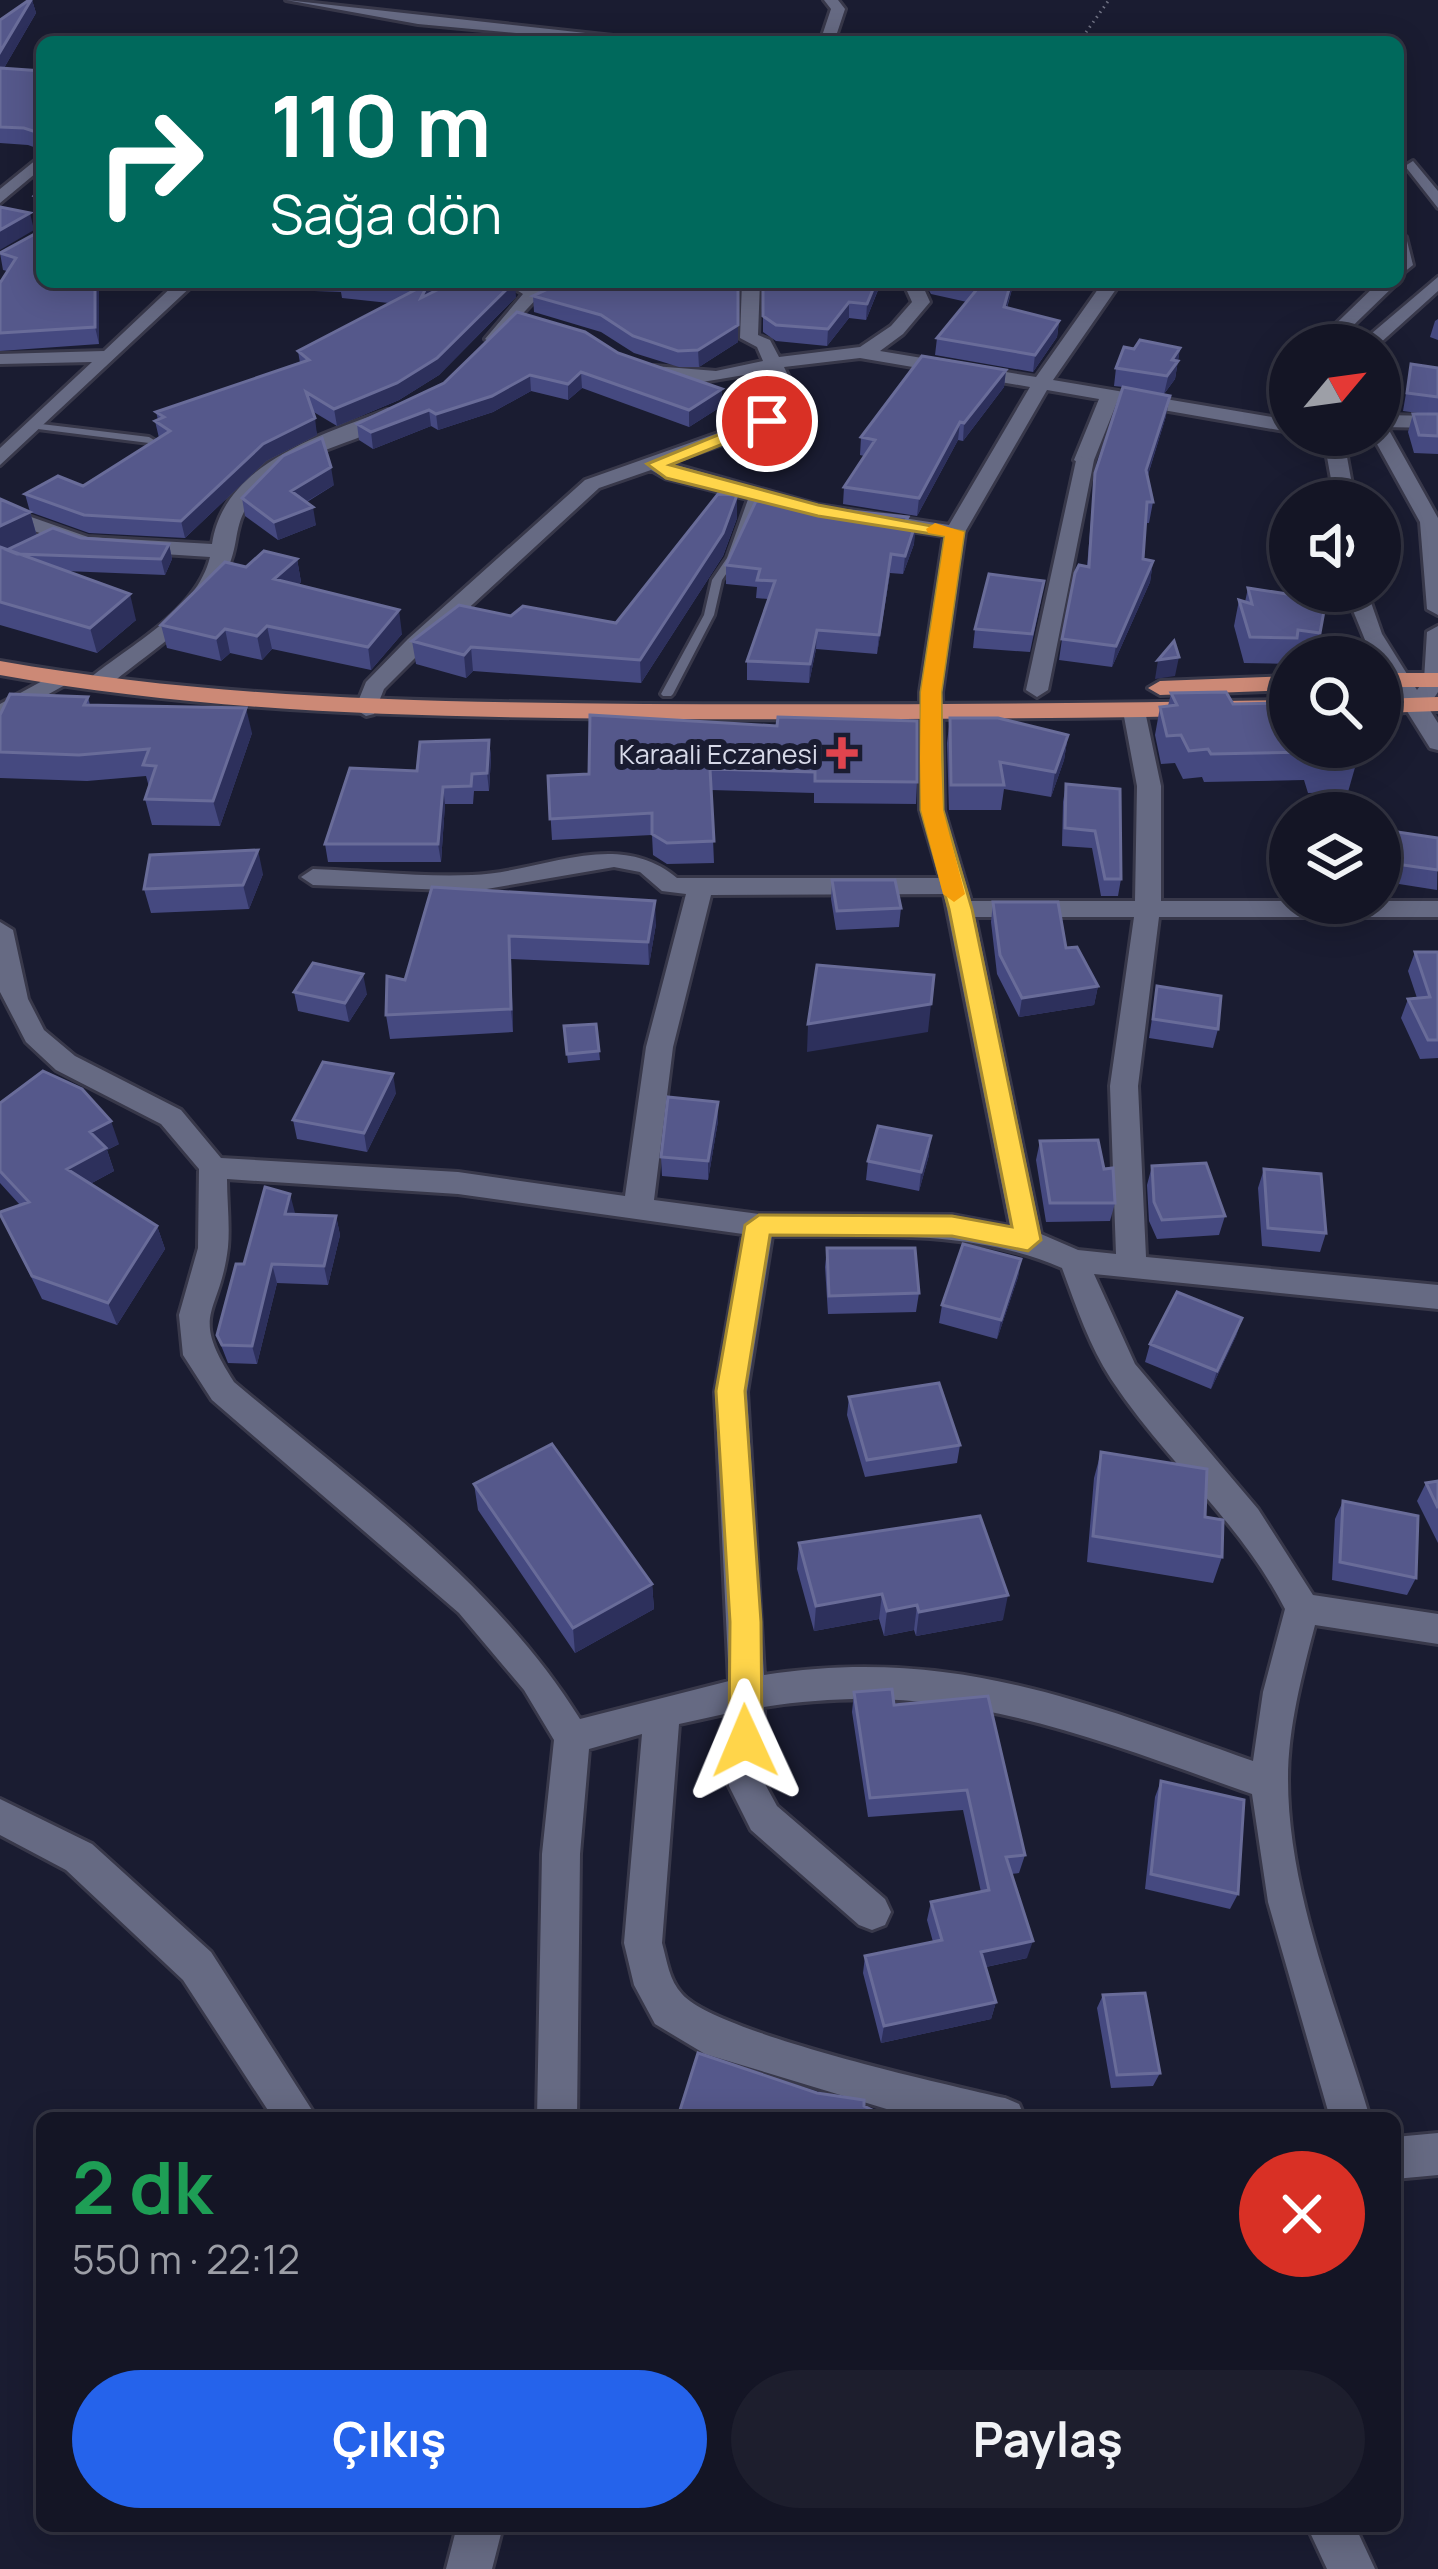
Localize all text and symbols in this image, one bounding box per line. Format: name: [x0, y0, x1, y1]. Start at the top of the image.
text: 110 m: [270, 67, 491, 182]
icon: right: [72, 84, 228, 240]
text: Sağa dön: [270, 176, 502, 250]
north arrow: [1269, 324, 1401, 456]
map controls: [1269, 324, 1401, 924]
pin: [716, 370, 818, 472]
icon: arrive: [734, 388, 800, 454]
button: sound: [1269, 480, 1401, 612]
button: search: [1269, 636, 1401, 768]
place label: Karaali Eczanesi: [619, 735, 818, 772]
marker: Karaali Eczanesi: [829, 740, 855, 766]
button: layers: [1269, 792, 1401, 924]
position arrow: [682, 1678, 808, 1804]
text: 2 dk: [72, 2137, 212, 2236]
button: close: [1239, 2151, 1365, 2277]
text: 550 m · 22:12: [72, 2232, 300, 2286]
button: Çıkış: [72, 2370, 707, 2508]
button: Paylaş: [731, 2370, 1365, 2508]

